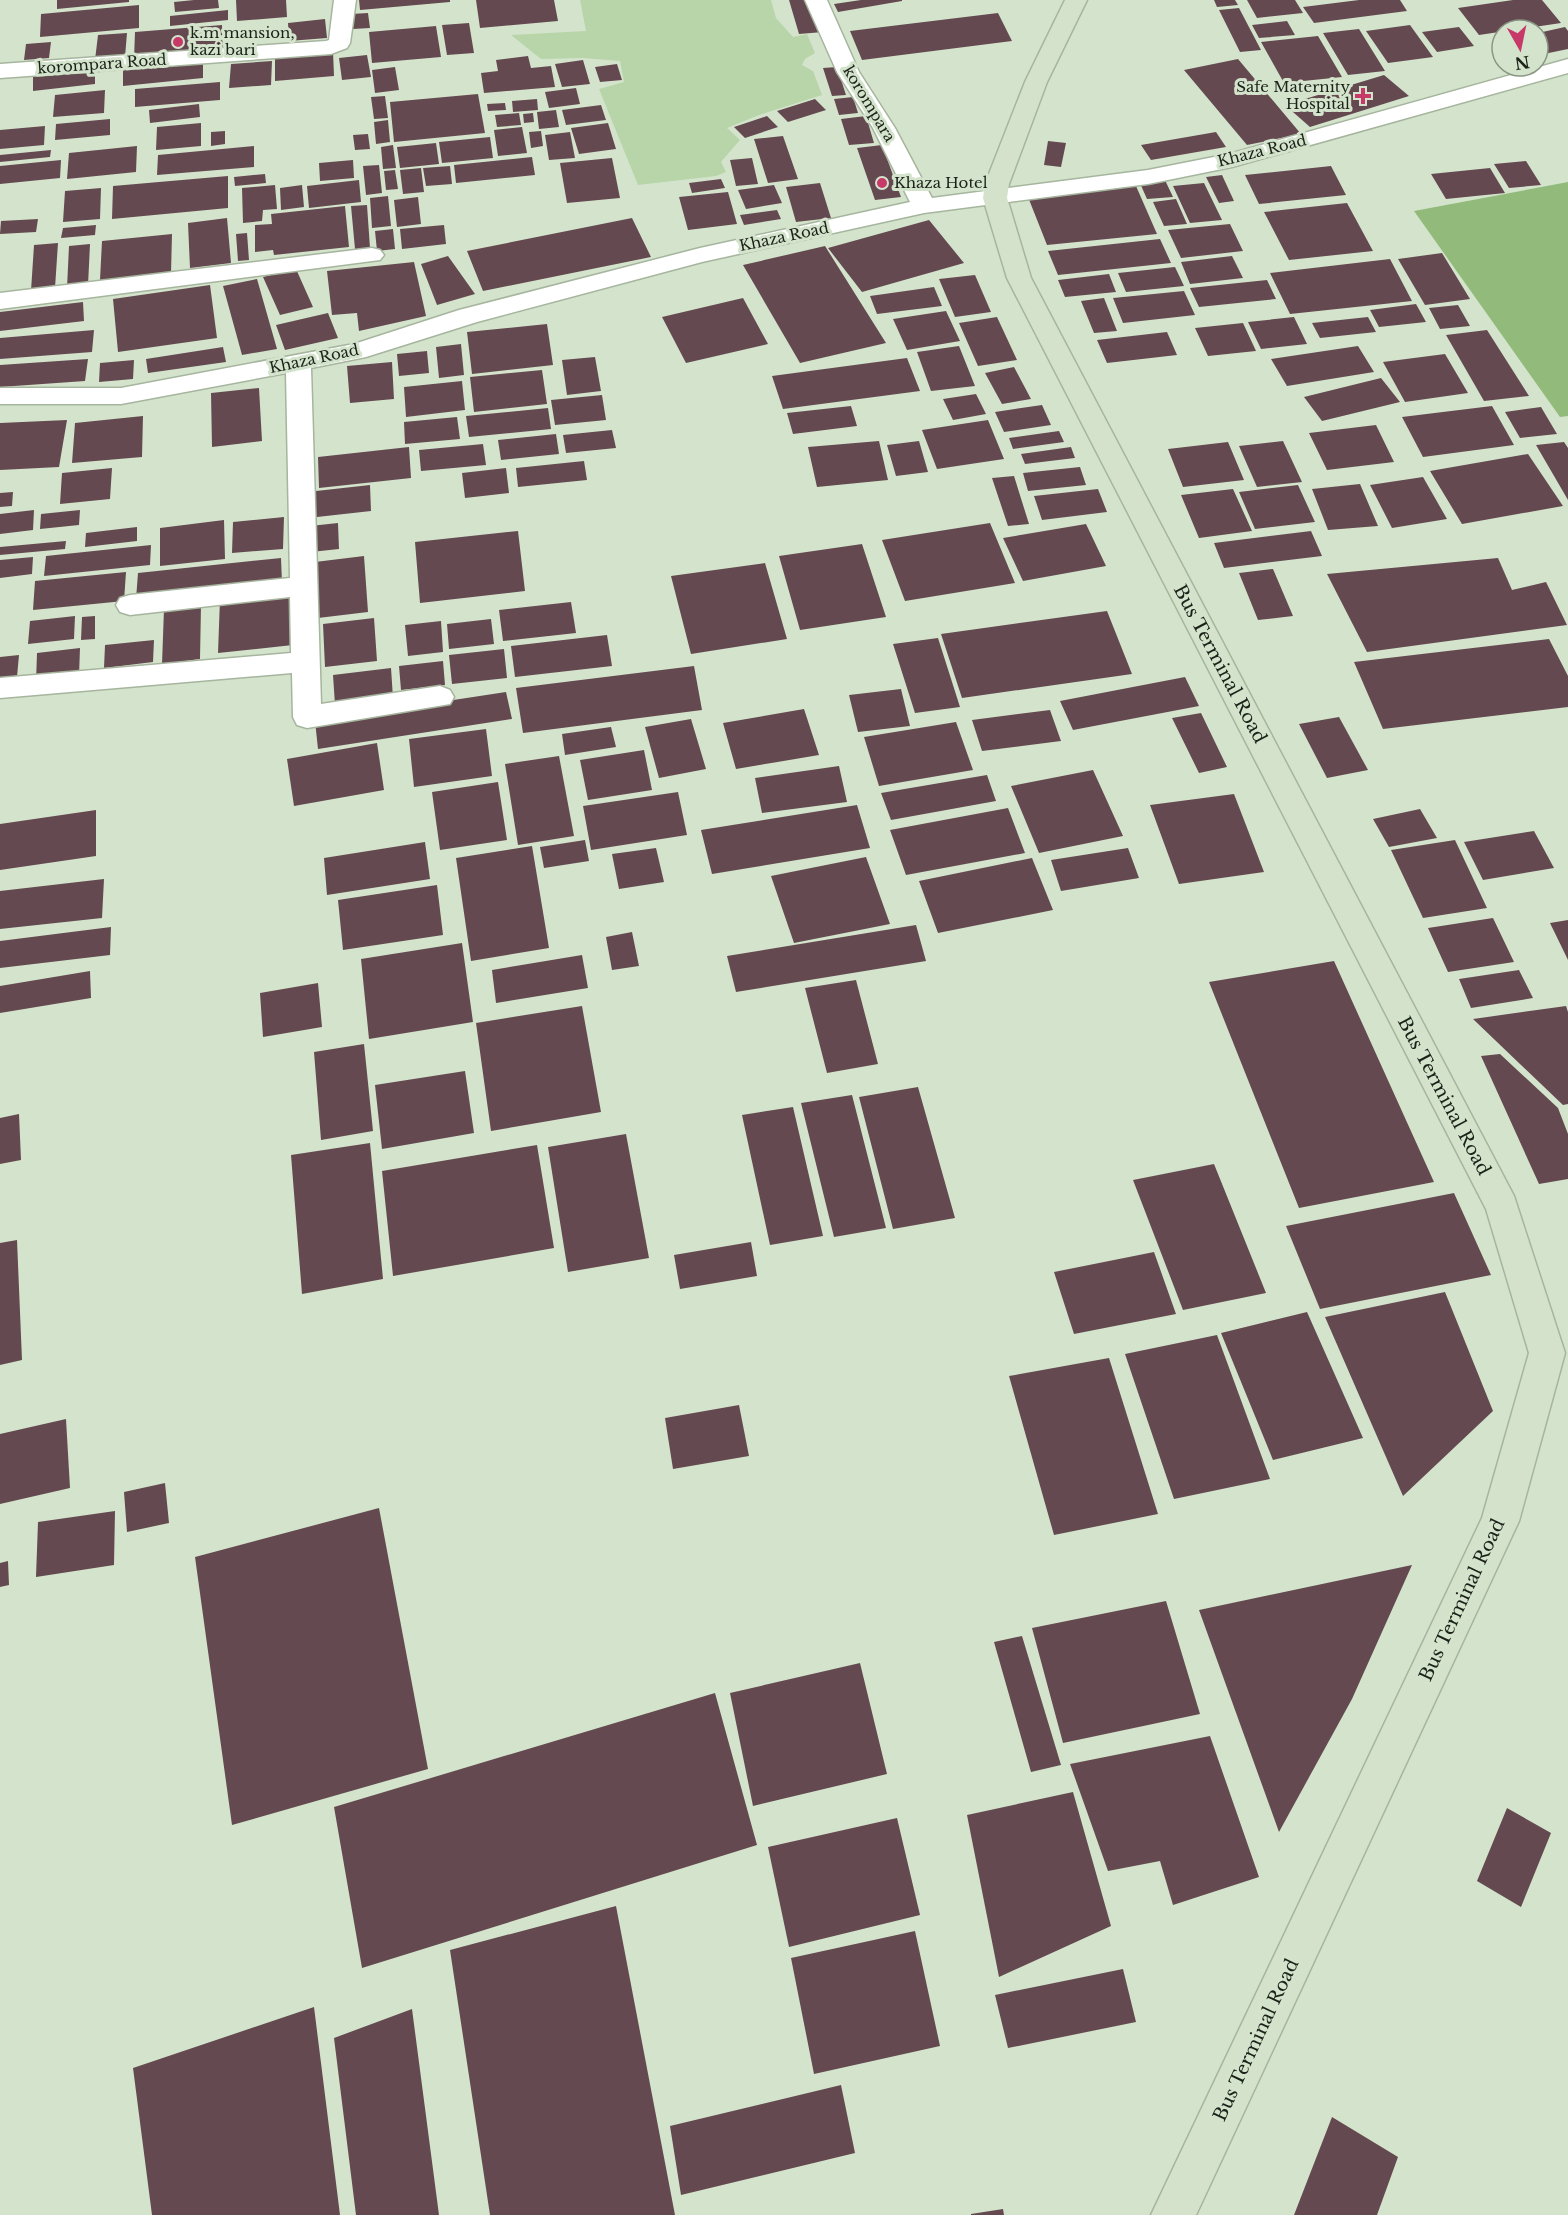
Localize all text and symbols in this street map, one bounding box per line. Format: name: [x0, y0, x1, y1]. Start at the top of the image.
north arrow: [1490, 18, 1550, 78]
place label: k.m mansion, kazi bari: [190, 23, 295, 59]
marker: k.m mansion, kazi bari: [171, 35, 185, 49]
street label: korompara Road: [37, 50, 167, 77]
text: N: [1513, 52, 1531, 74]
street label: korompara: [839, 62, 900, 146]
place label: Safe Maternity Hospital: [1236, 77, 1350, 113]
marker: Safe Maternity Hospital: [1354, 87, 1372, 105]
street label: Khaza Road: [1215, 130, 1308, 171]
place label: Khaza Hotel: [894, 173, 988, 192]
marker: Khaza Hotel: [875, 176, 889, 190]
street label: Khaza Road: [737, 218, 830, 255]
street label: Khaza Road: [267, 340, 360, 377]
street label: Bus Terminal Road: [1169, 581, 1271, 747]
street label: Bus Terminal Road: [1393, 1013, 1495, 1179]
street label: Bus Terminal Road: [1415, 1515, 1509, 1685]
street label: Bus Terminal Road: [1209, 1955, 1303, 2125]

